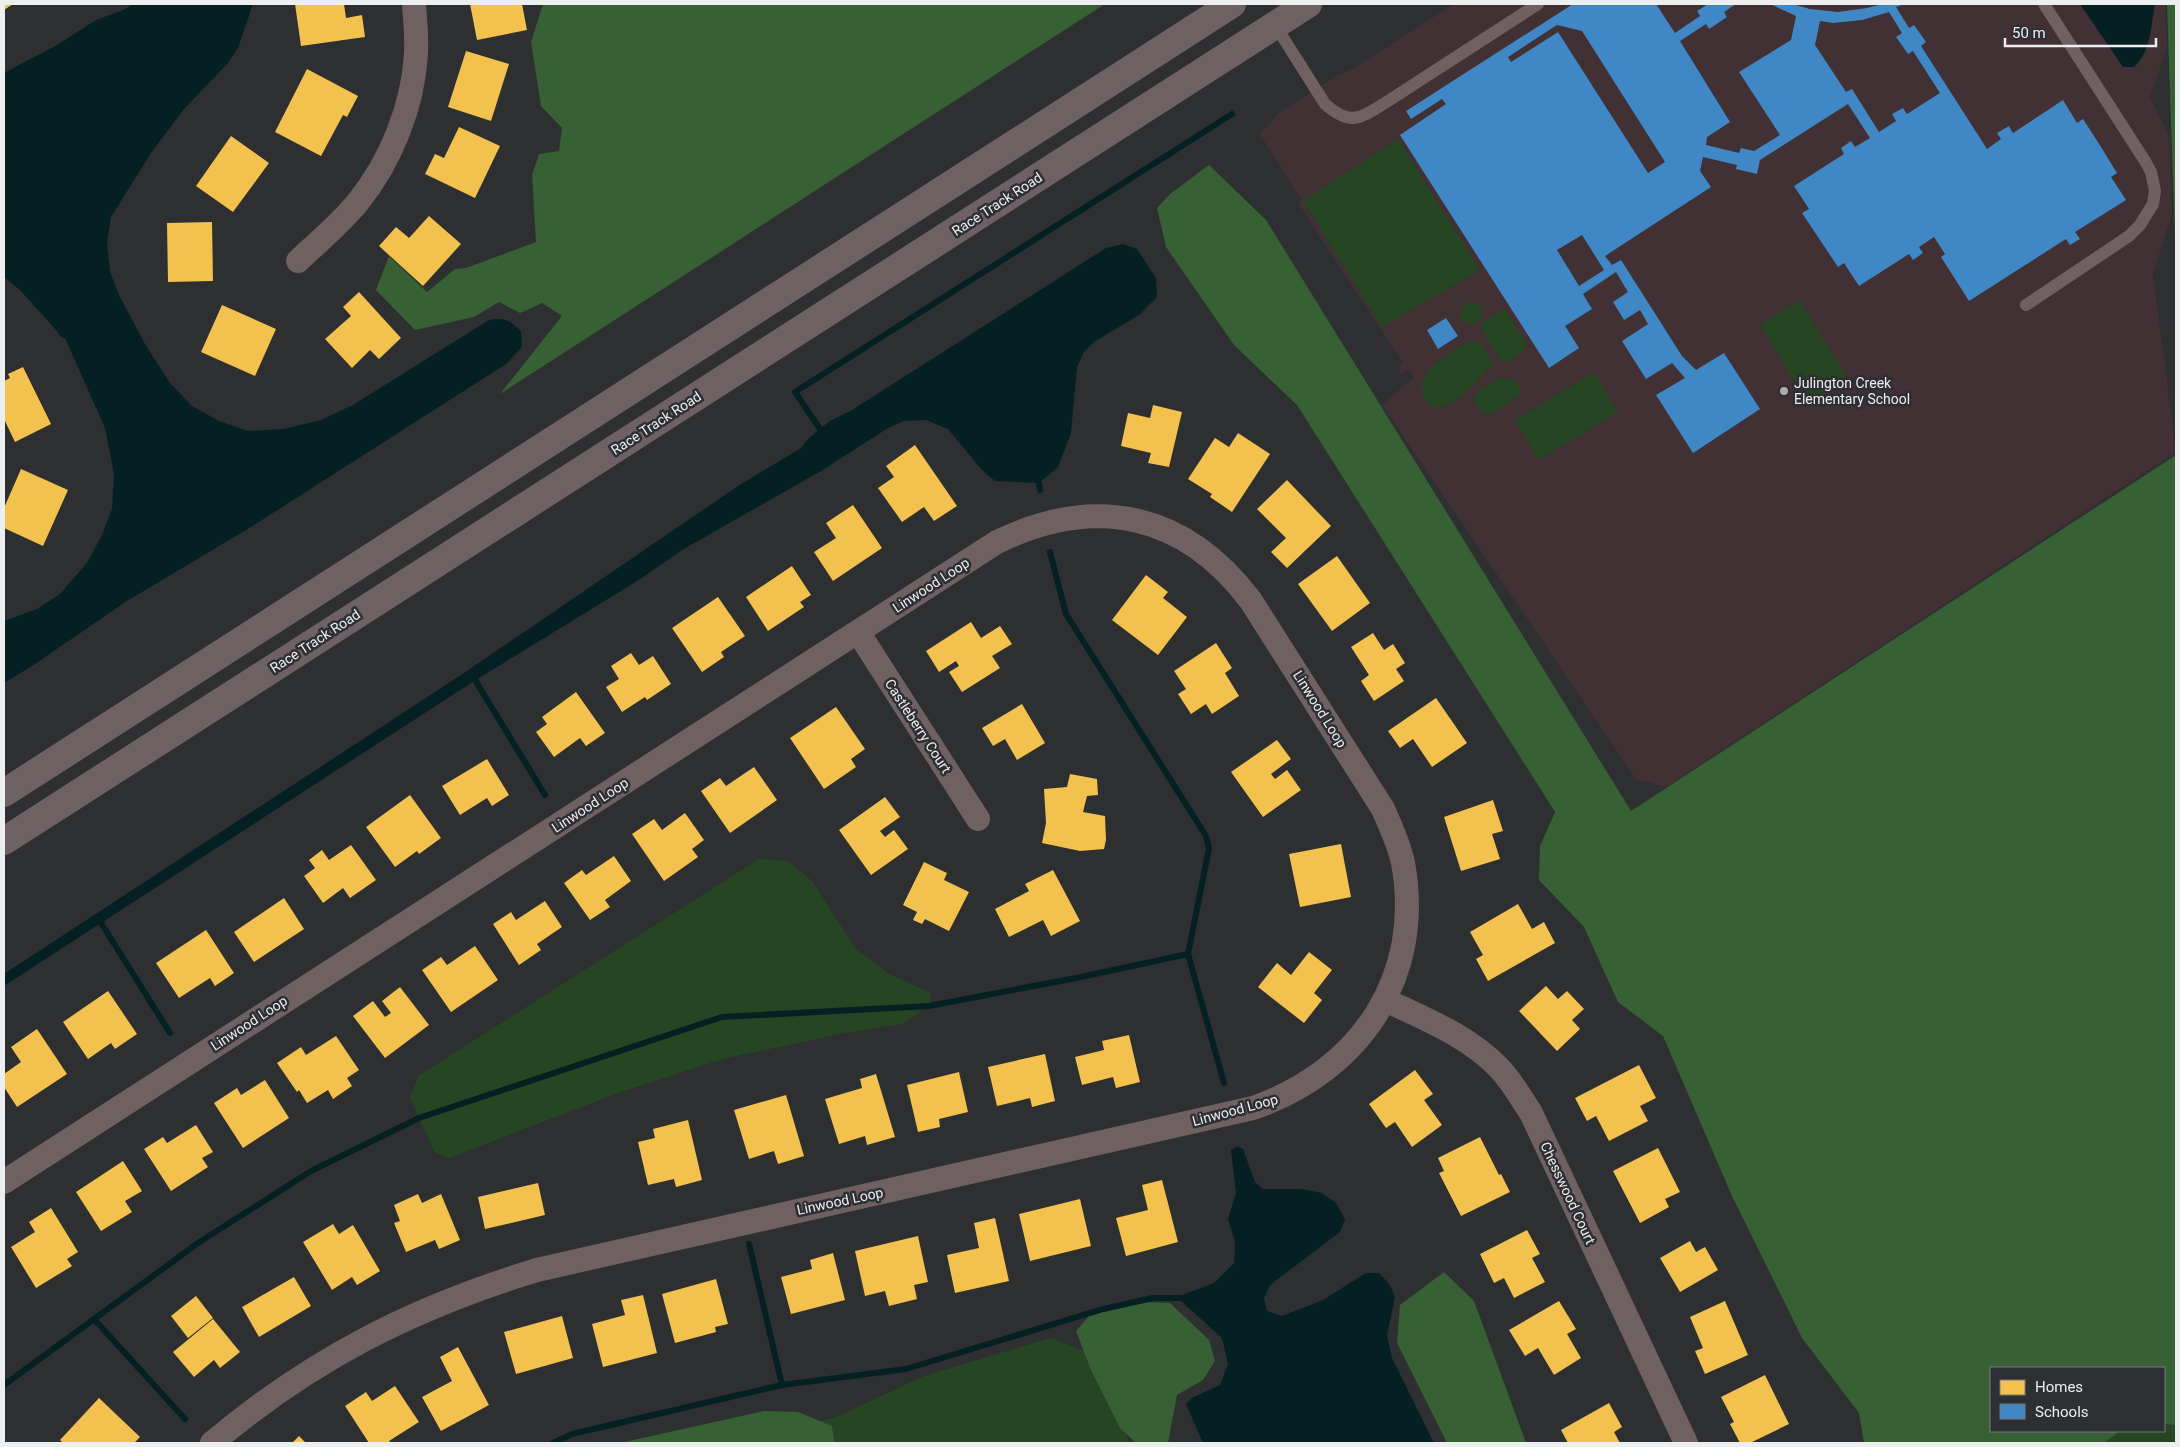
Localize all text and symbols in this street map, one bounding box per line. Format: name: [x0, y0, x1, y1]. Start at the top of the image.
scale bar: [2005, 15, 2156, 47]
text: 50 m: [2012, 24, 2046, 42]
street label: Race Track Road: [949, 169, 1045, 239]
place label: Julington Creek Elementary School: [1794, 375, 1910, 407]
marker: Julington Creek Elementary School: [1778, 385, 1790, 397]
street label: Race Track Road: [608, 388, 704, 458]
street label: Linwood Loop: [890, 554, 972, 616]
street label: Race Track Road: [267, 606, 363, 676]
street label: Linwood Loop: [1290, 667, 1350, 751]
street label: Castleberry Court: [882, 676, 955, 776]
street label: Linwood Loop: [549, 774, 631, 836]
street label: Linwood Loop: [208, 992, 290, 1054]
street label: Linwood Loop: [1190, 1091, 1280, 1129]
street label: Chesswood Court: [1537, 1139, 1599, 1247]
street label: Linwood Loop: [795, 1184, 885, 1218]
legend: [1990, 1367, 2165, 1432]
text: Homes: [2035, 1378, 2083, 1396]
text: Schools: [2035, 1403, 2089, 1421]

